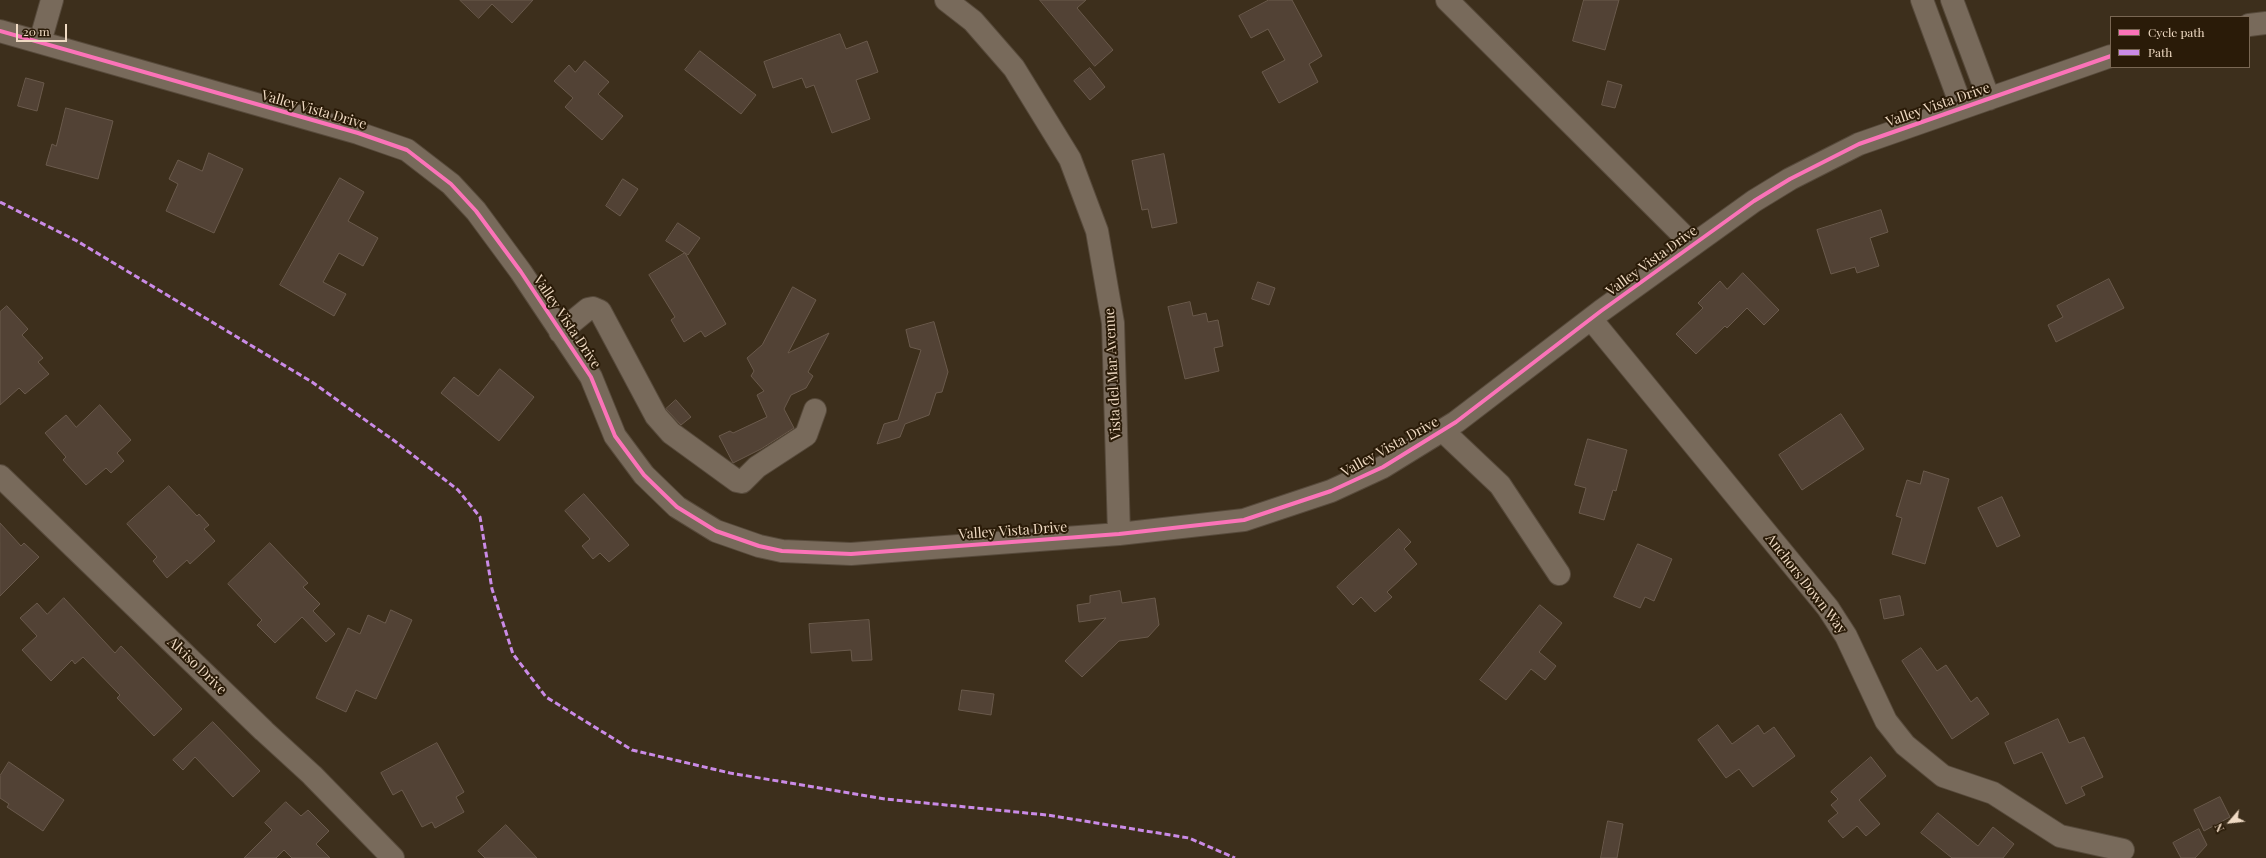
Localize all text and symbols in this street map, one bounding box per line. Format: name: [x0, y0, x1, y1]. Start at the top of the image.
scale bar: [18, 16, 69, 42]
legend: [2110, 16, 2250, 68]
text: 20 m: [23, 23, 50, 39]
text: Cycle path: [2148, 24, 2205, 40]
text: Path: [2148, 44, 2172, 60]
street label: Valley Vista Drive: [1884, 79, 1992, 131]
street label: Valley Vista Drive: [259, 87, 369, 133]
street label: Valley Vista Drive: [1603, 222, 1701, 300]
street label: Valley Vista Drive: [530, 272, 604, 372]
street label: Vista del Mar Avenue: [1101, 308, 1125, 440]
street label: Valley Vista Drive: [1338, 413, 1442, 481]
street label: Valley Vista Drive: [958, 519, 1068, 543]
street label: Anchors Down Way: [1762, 531, 1850, 637]
street label: Alviso Drive: [164, 634, 230, 698]
north arrow: [2210, 802, 2250, 842]
text: N: [2210, 821, 2227, 835]

